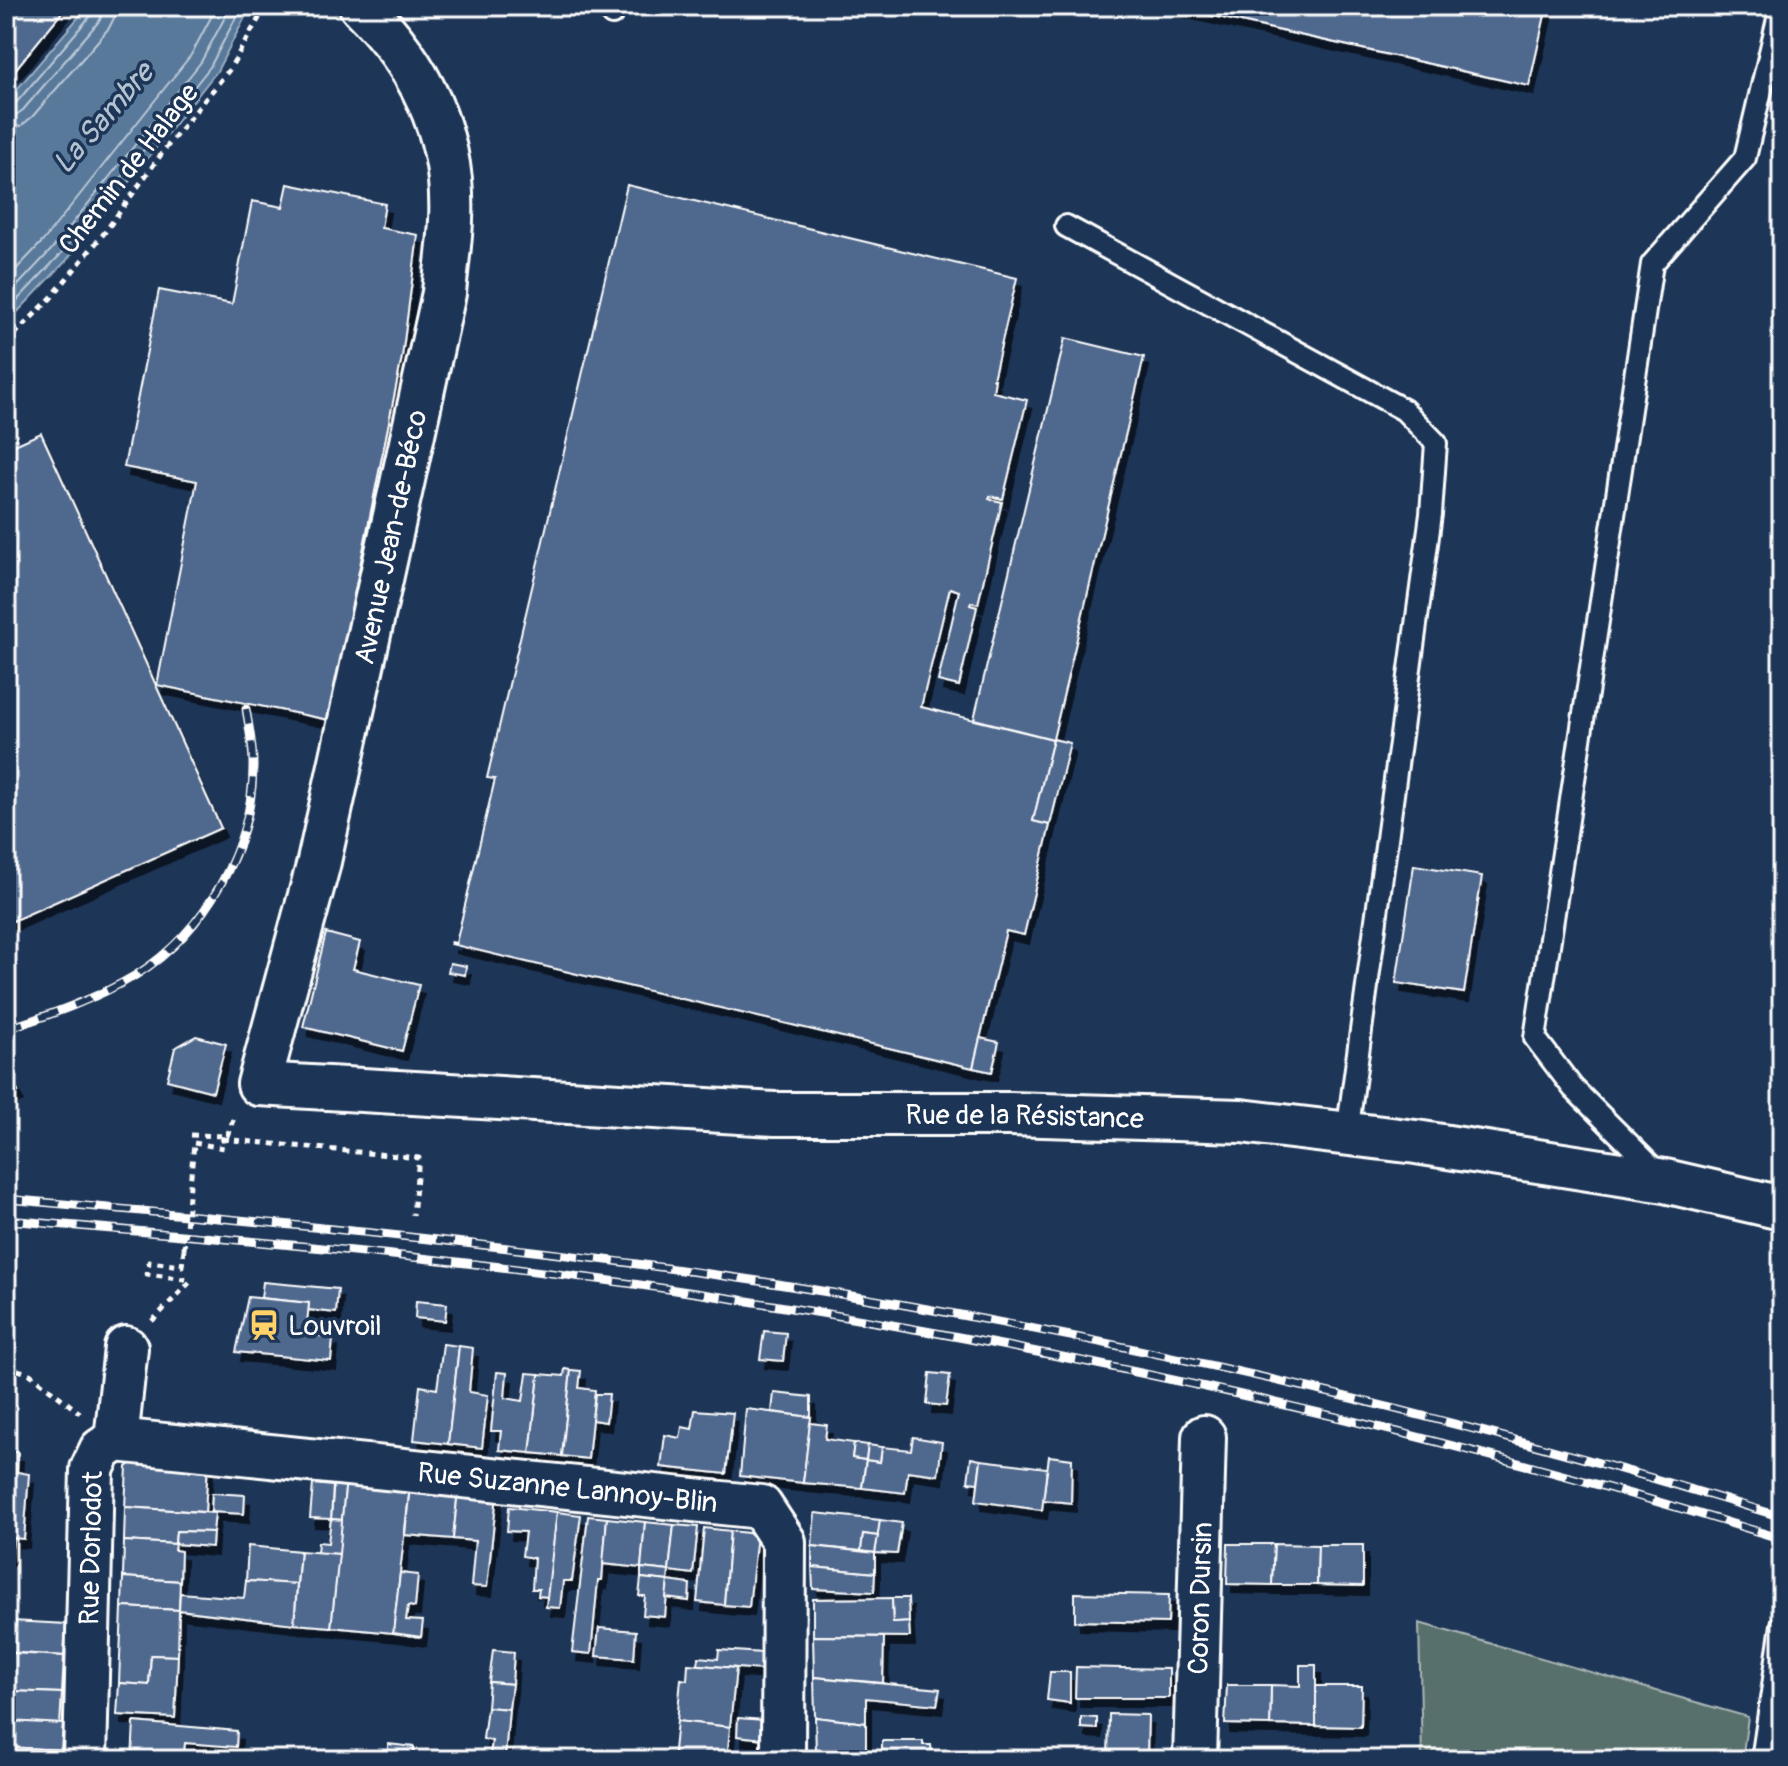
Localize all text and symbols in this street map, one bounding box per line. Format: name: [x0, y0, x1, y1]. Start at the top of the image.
water label: La Sambre: [45, 53, 164, 181]
street label: Chemin de Halage: [51, 76, 207, 262]
street label: Avenue Jean-de-Béco: [347, 407, 436, 668]
street label: Rue de la Résistance: [905, 1098, 1144, 1137]
station icon: Louvroil: [247, 1308, 281, 1342]
place label: Louvroil: [288, 1309, 382, 1344]
street label: Rue Suzanne Lannoy-Blin: [416, 1455, 719, 1521]
street label: Rue Dorlodot: [72, 1470, 111, 1626]
street label: Coron Dursin: [1181, 1521, 1221, 1675]

